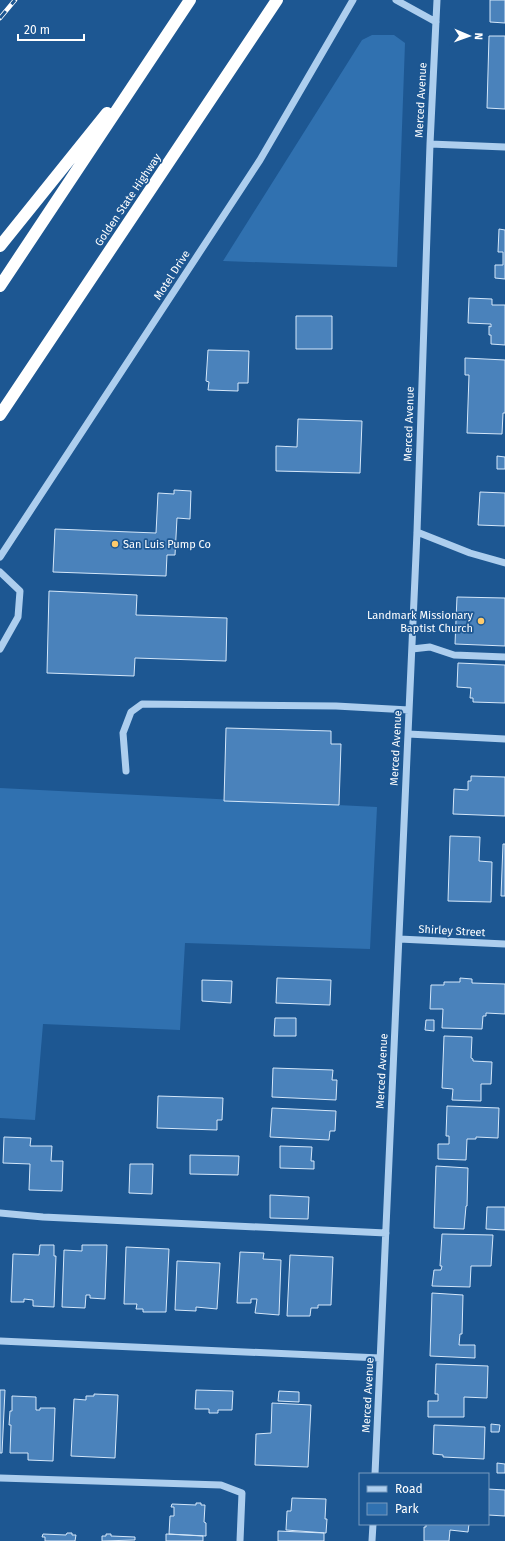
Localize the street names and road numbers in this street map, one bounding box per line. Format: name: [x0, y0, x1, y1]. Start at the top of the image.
street label: Merced Avenue: [413, 62, 429, 138]
street label: Golden State Highway: [92, 151, 164, 249]
street label: Motel Drive: [151, 248, 193, 302]
street label: Merced Avenue: [401, 386, 417, 462]
street label: Merced Avenue: [388, 710, 404, 786]
street label: Shirley Street: [418, 923, 486, 939]
street label: Merced Avenue: [374, 1033, 390, 1109]
street label: Merced Avenue: [360, 1357, 376, 1433]

